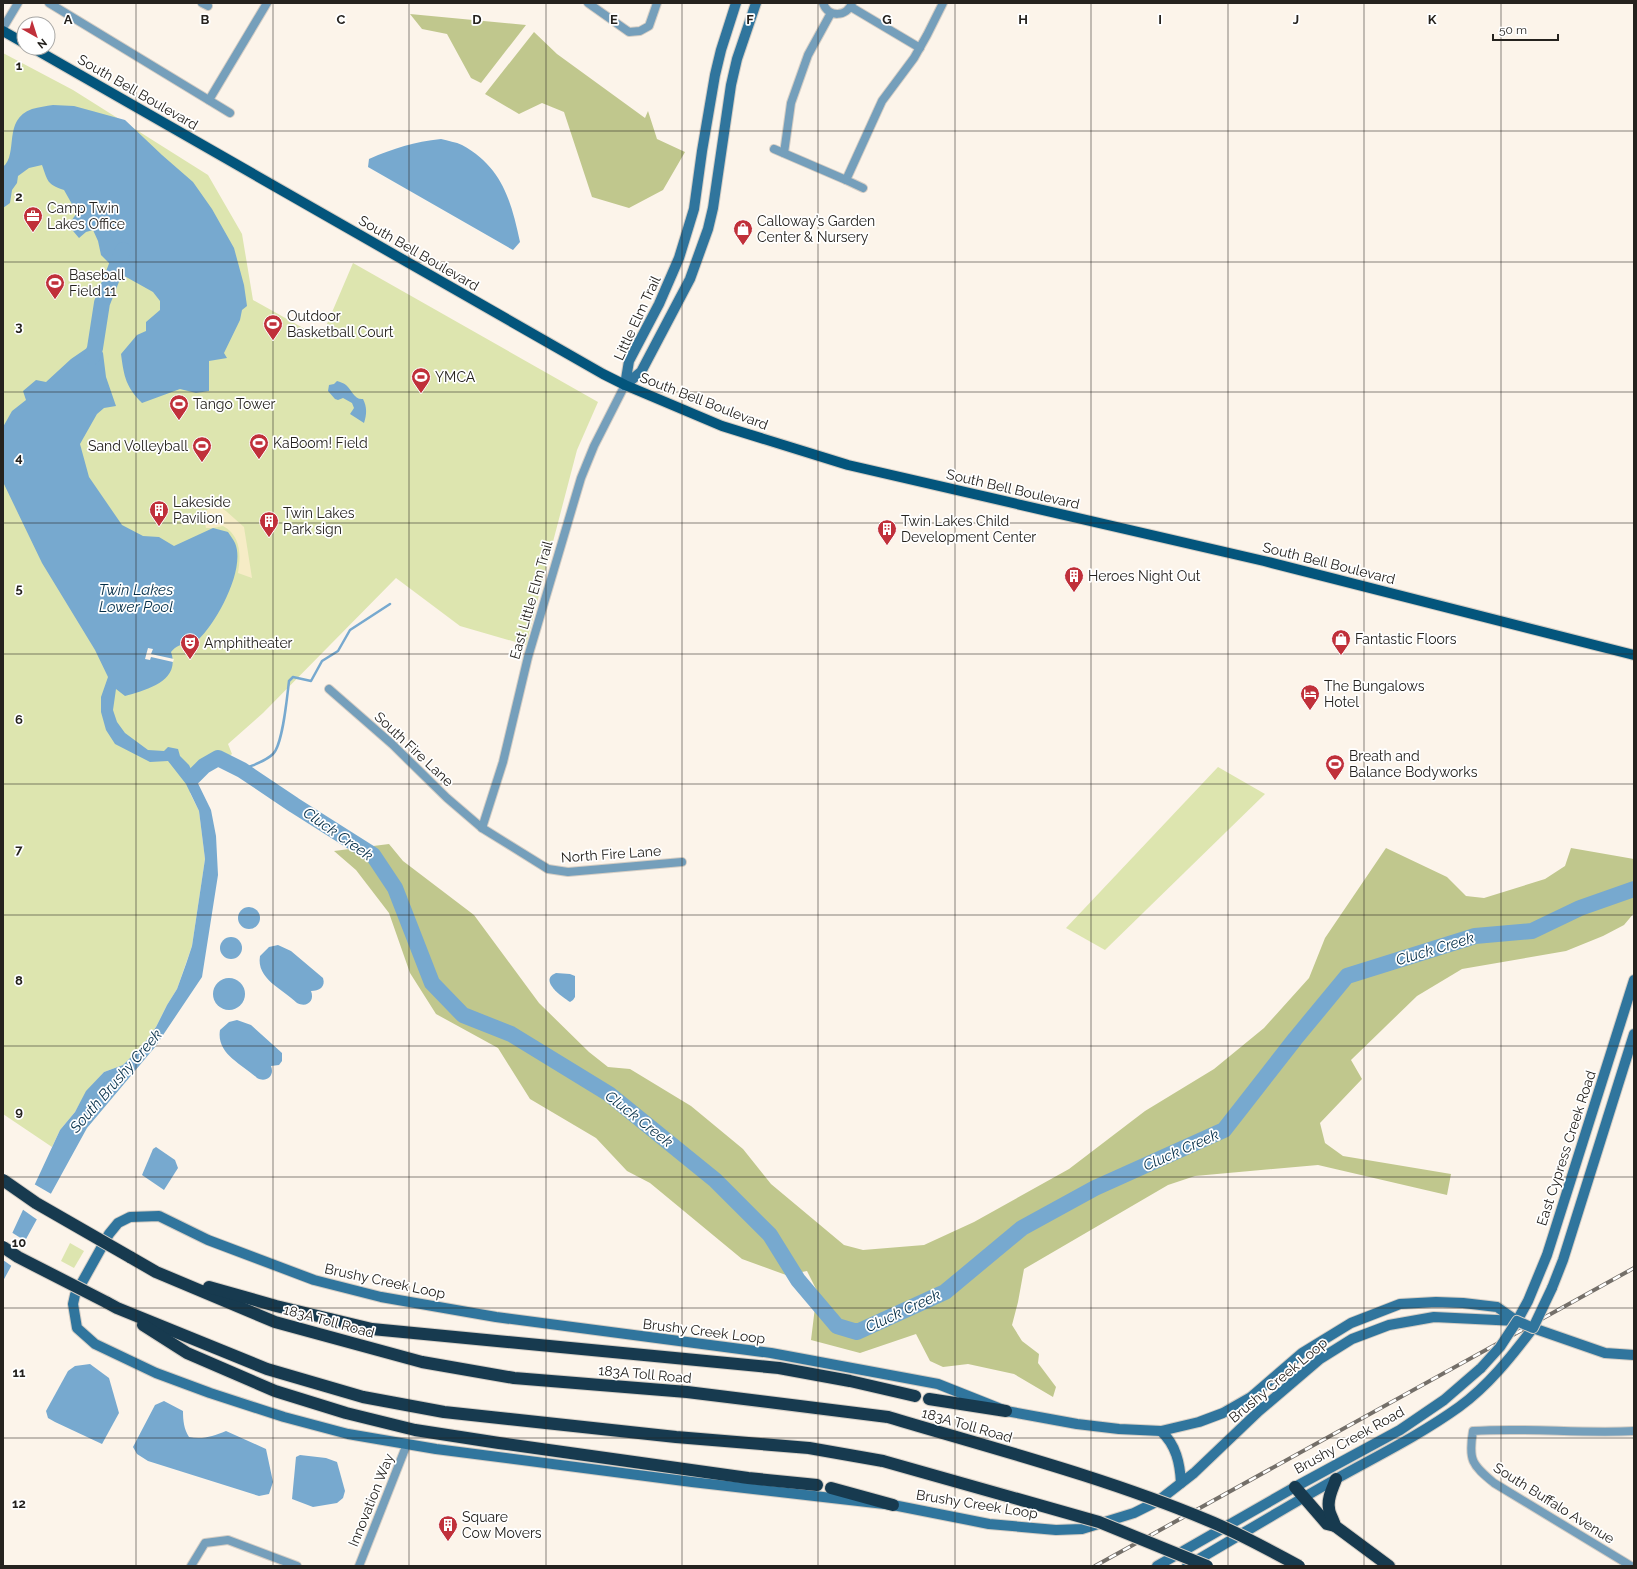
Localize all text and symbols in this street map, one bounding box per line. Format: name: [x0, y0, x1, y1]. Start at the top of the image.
text: A: [64, 12, 73, 27]
text: B: [201, 12, 210, 27]
text: C: [337, 12, 346, 27]
text: D: [472, 12, 482, 27]
text: E: [610, 12, 618, 27]
text: F: [746, 12, 754, 27]
text: G: [882, 12, 892, 27]
text: H: [1018, 12, 1028, 27]
text: I: [1158, 12, 1162, 27]
text: J: [1293, 12, 1299, 27]
text: K: [1428, 12, 1437, 27]
north arrow: [16, 16, 56, 56]
scale bar: [1493, 16, 1558, 42]
text: 50 m: [1499, 23, 1527, 37]
text: N: [35, 36, 49, 51]
street label: South Bell Boulevard: [75, 51, 201, 133]
text: 1: [16, 58, 23, 73]
text: 2: [15, 189, 23, 204]
place label: Camp Twin Lakes Office: [47, 200, 125, 232]
office icon: Camp Twin Lakes Office: [22, 205, 44, 233]
street label: South Bell Boulevard: [356, 212, 482, 294]
place label: Calloway’s Garden Center & Nursery: [757, 213, 875, 245]
shop icon: Calloway’s Garden Center & Nursery: [732, 218, 754, 246]
place label: Baseball Field 11: [69, 267, 125, 299]
sports icon: Baseball Field 11: [44, 272, 66, 300]
street label: Little Elm Trail: [610, 273, 664, 363]
place label: Outdoor Basketball Court: [287, 308, 394, 340]
sports icon: Outdoor Basketball Court: [262, 313, 284, 341]
text: 3: [15, 319, 23, 334]
sports icon: YMCA: [410, 366, 432, 394]
place label: YMCA: [435, 369, 476, 385]
street label: South Bell Boulevard: [638, 369, 770, 433]
sports icon: Tango Tower: [168, 393, 190, 421]
place label: Tango Tower: [193, 396, 275, 412]
sports icon: KaBoom! Field: [248, 432, 270, 460]
sports icon: Sand Volleyball: [191, 435, 213, 463]
place label: KaBoom! Field: [273, 435, 368, 451]
place label: Sand Volleyball: [88, 438, 188, 454]
text: 4: [15, 450, 23, 465]
street label: South Bell Boulevard: [945, 466, 1081, 512]
place label: Lakeside Pavilion: [173, 494, 231, 526]
building icon: Lakeside Pavilion: [148, 499, 170, 527]
place label: Twin Lakes Park sign: [283, 505, 355, 537]
building icon: Twin Lakes Park sign: [258, 510, 280, 538]
place label: Twin Lakes Child Development Center: [901, 513, 1036, 545]
building icon: Twin Lakes Child Development Center: [876, 518, 898, 546]
street label: East Little Elm Trail: [506, 539, 556, 661]
street label: South Bell Boulevard: [1261, 539, 1397, 587]
building icon: Heroes Night Out: [1063, 565, 1085, 593]
place label: Heroes Night Out: [1088, 568, 1201, 584]
text: 5: [15, 581, 23, 596]
water label: Twin Lakes Lower Pool: [99, 581, 173, 616]
shop icon: Fantastic Floors: [1330, 628, 1352, 656]
place label: Fantastic Floors: [1355, 631, 1457, 647]
theatre icon: Amphitheater: [179, 632, 201, 660]
place label: Amphitheater: [204, 635, 293, 651]
place label: The Bungalows Hotel: [1324, 678, 1425, 710]
hotel icon: The Bungalows Hotel: [1299, 683, 1321, 711]
street label: South Fire Lane: [371, 709, 457, 789]
text: 6: [15, 712, 23, 727]
place label: Breath and Balance Bodyworks: [1349, 748, 1478, 780]
sports icon: Breath and Balance Bodyworks: [1324, 753, 1346, 781]
water label: Cluck Creek: [300, 803, 376, 865]
text: 7: [15, 842, 23, 857]
street label: North Fire Lane: [560, 843, 662, 865]
water label: Cluck Creek: [1394, 929, 1476, 969]
text: 8: [15, 973, 23, 988]
water label: South Brushy Creek: [66, 1026, 166, 1137]
street label: East Cypress Creek Road: [1533, 1068, 1599, 1228]
water label: Cluck Creek: [602, 1087, 676, 1151]
text: 9: [15, 1104, 23, 1119]
water label: Cluck Creek: [1140, 1125, 1222, 1175]
text: 10: [12, 1235, 26, 1250]
street label: Brushy Creek Loop: [323, 1260, 447, 1302]
water label: Cluck Creek: [863, 1286, 943, 1336]
street label: 183A Toll Road: [282, 1301, 376, 1341]
street label: Brushy Creek Loop: [642, 1316, 766, 1346]
street label: Brushy Creek Loop: [1226, 1334, 1331, 1426]
street label: 183A Toll Road: [598, 1362, 692, 1386]
text: 11: [13, 1365, 26, 1380]
street label: Brushy Creek Road: [1291, 1403, 1407, 1477]
street label: 183A Toll Road: [920, 1404, 1014, 1446]
street label: Innovation Way: [345, 1451, 397, 1549]
street label: South Buffalo Avenue: [1491, 1459, 1617, 1547]
street label: Brushy Creek Loop: [915, 1486, 1039, 1522]
text: 12: [12, 1496, 26, 1511]
place label: Square Cow Movers: [462, 1509, 542, 1541]
building icon: Square Cow Movers: [437, 1514, 459, 1542]

